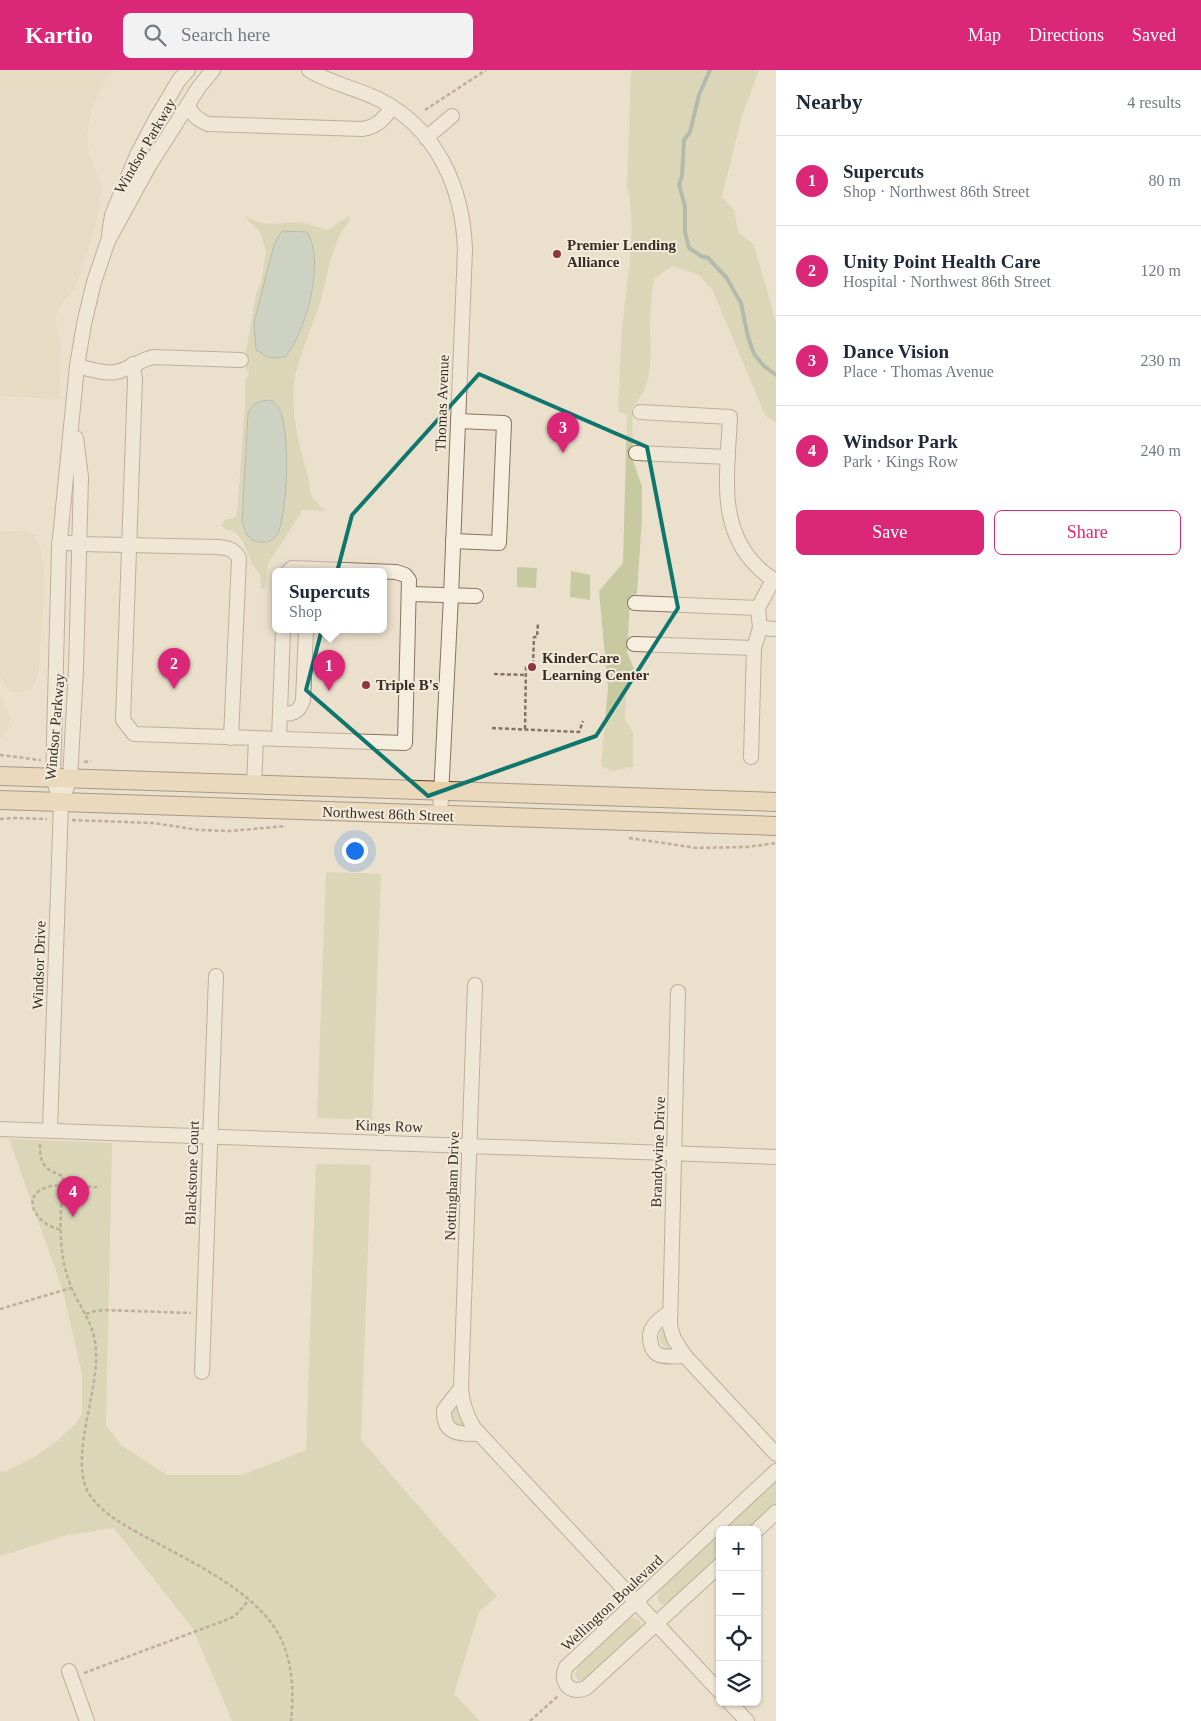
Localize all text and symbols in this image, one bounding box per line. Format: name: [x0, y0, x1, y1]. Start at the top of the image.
search box: [123, 13, 473, 58]
icon: search: [141, 21, 169, 49]
text: Kartio: [25, 22, 93, 48]
text: Search here: [181, 24, 270, 45]
text: Map: [968, 25, 1001, 45]
text: Directions: [1029, 25, 1104, 45]
text: Saved: [1132, 25, 1176, 45]
text: Nearby: [796, 90, 863, 114]
text: 4 results: [1127, 94, 1181, 111]
street label: Windsor Parkway: [111, 95, 179, 196]
text: Supercuts: [843, 161, 924, 182]
text: 1: [808, 172, 816, 189]
text: 80 m: [1149, 172, 1181, 189]
text: Shop · Northwest 86th Street: [843, 183, 1030, 200]
place label: Premier Lending Alliance: [567, 237, 677, 270]
marker: Premier Lending Alliance: [551, 248, 563, 260]
text: Unity Point Health Care: [843, 251, 1041, 272]
text: 2: [808, 262, 816, 279]
text: 120 m: [1141, 262, 1181, 279]
text: Hospital · Northwest 86th Street: [843, 273, 1051, 290]
text: Dance Vision: [843, 341, 949, 362]
text: 3: [808, 352, 816, 369]
text: 230 m: [1141, 352, 1181, 369]
street label: Thomas Avenue: [432, 354, 452, 452]
text: Place · Thomas Avenue: [843, 363, 994, 380]
pin: 3: [547, 412, 579, 453]
text: Windsor Park: [843, 431, 958, 452]
text: 4: [808, 442, 816, 459]
text: 240 m: [1141, 442, 1181, 459]
text: Park · Kings Row: [843, 453, 958, 470]
button: Save: [796, 510, 984, 555]
button: Share: [994, 510, 1181, 555]
popup: [272, 568, 387, 633]
text: Supercuts: [289, 581, 370, 602]
text: Shop: [289, 603, 322, 620]
pin: 2: [158, 648, 190, 689]
pin: 1: [313, 650, 345, 691]
place label: KinderCare Learning Center: [542, 650, 649, 683]
marker: KinderCare Learning Center: [526, 661, 538, 673]
street label: Windsor Parkway: [42, 672, 68, 781]
place label: Triple B's: [376, 677, 439, 693]
marker: Triple B's: [360, 679, 372, 691]
street label: Northwest 86th Street: [322, 804, 455, 824]
your location: [342, 838, 368, 864]
street label: Windsor Drive: [29, 920, 49, 1010]
street label: Brandywine Drive: [648, 1096, 668, 1208]
street label: Kings Row: [355, 1117, 423, 1135]
street label: Blackstone Court: [182, 1120, 202, 1226]
street label: Nottingham Drive: [442, 1131, 462, 1241]
pin: 4: [57, 1176, 89, 1217]
map controls: [716, 1526, 761, 1706]
button: +: [716, 1526, 761, 1571]
street label: Wellington Boulevard: [558, 1552, 666, 1654]
button: −: [716, 1571, 761, 1616]
button: locate: [716, 1616, 761, 1661]
button: layers: [716, 1661, 761, 1706]

